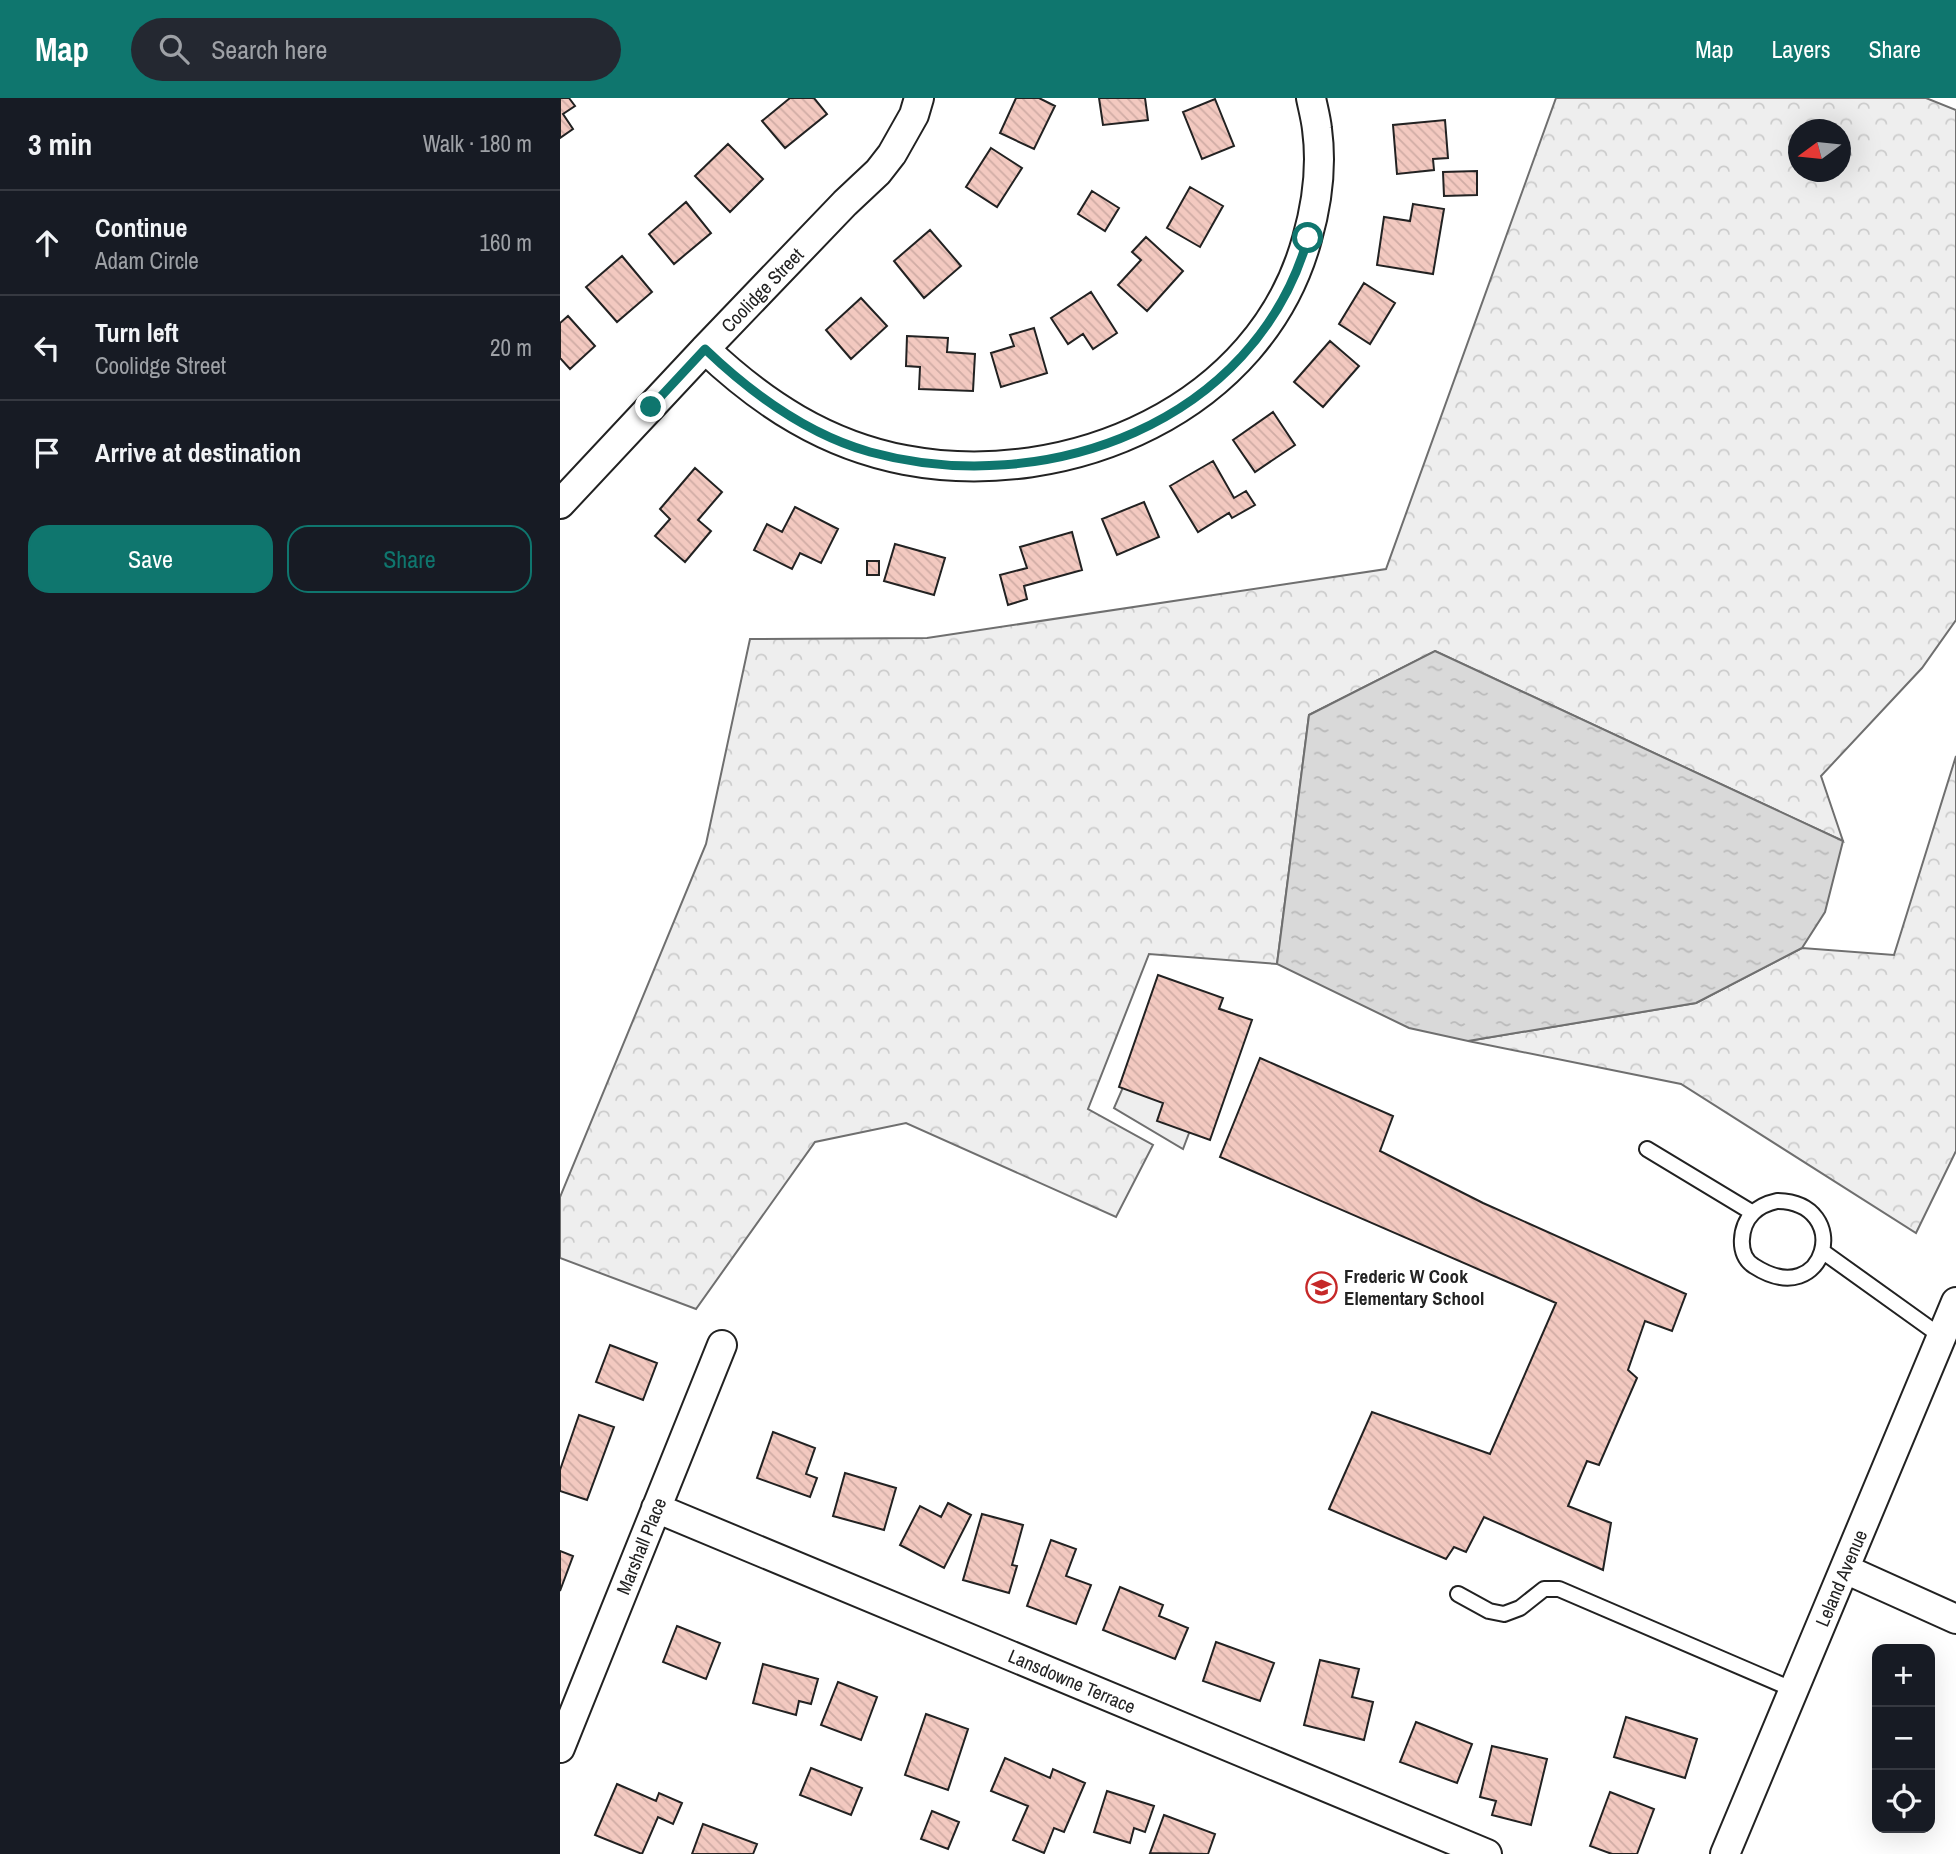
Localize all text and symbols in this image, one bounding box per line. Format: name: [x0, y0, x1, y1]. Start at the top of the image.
search box: [131, 18, 621, 81]
text: Map: [35, 27, 89, 71]
icon: search: [155, 30, 193, 68]
text: Search here: [211, 32, 327, 67]
text: Map: [1695, 33, 1733, 65]
text: Layers: [1771, 33, 1830, 65]
text: Share: [1868, 33, 1921, 65]
north arrow: [1788, 119, 1851, 182]
text: 3 min: [28, 124, 92, 164]
text: Walk · 180 m: [423, 128, 532, 159]
text: Continue: [95, 210, 187, 245]
route start: [1292, 222, 1323, 253]
icon: ahead: [28, 224, 66, 262]
text: 160 m: [480, 227, 532, 258]
street label: Coolidge Street: [715, 242, 809, 338]
text: Adam Circle: [95, 245, 199, 276]
text: Turn left: [95, 315, 179, 350]
icon: left: [28, 329, 66, 367]
text: 20 m: [490, 332, 532, 363]
text: Coolidge Street: [95, 350, 226, 381]
route end: [635, 391, 666, 422]
icon: arrive: [28, 434, 66, 472]
text: Arrive at destination: [95, 435, 301, 470]
button: Save: [28, 525, 273, 593]
button: Share: [287, 525, 532, 593]
place label: Frederic W Cook Elementary School: [1344, 1263, 1484, 1311]
school or university icon: Frederic W Cook Elementary School: [1304, 1270, 1338, 1304]
street label: Marshall Place: [610, 1494, 672, 1598]
street label: Leland Avenue: [1809, 1526, 1873, 1630]
street label: Lansdowne Terrace: [1004, 1643, 1140, 1719]
map controls: [1872, 1644, 1935, 1833]
button: +: [1872, 1644, 1935, 1707]
button: −: [1872, 1707, 1935, 1770]
button: locate: [1872, 1770, 1935, 1833]

